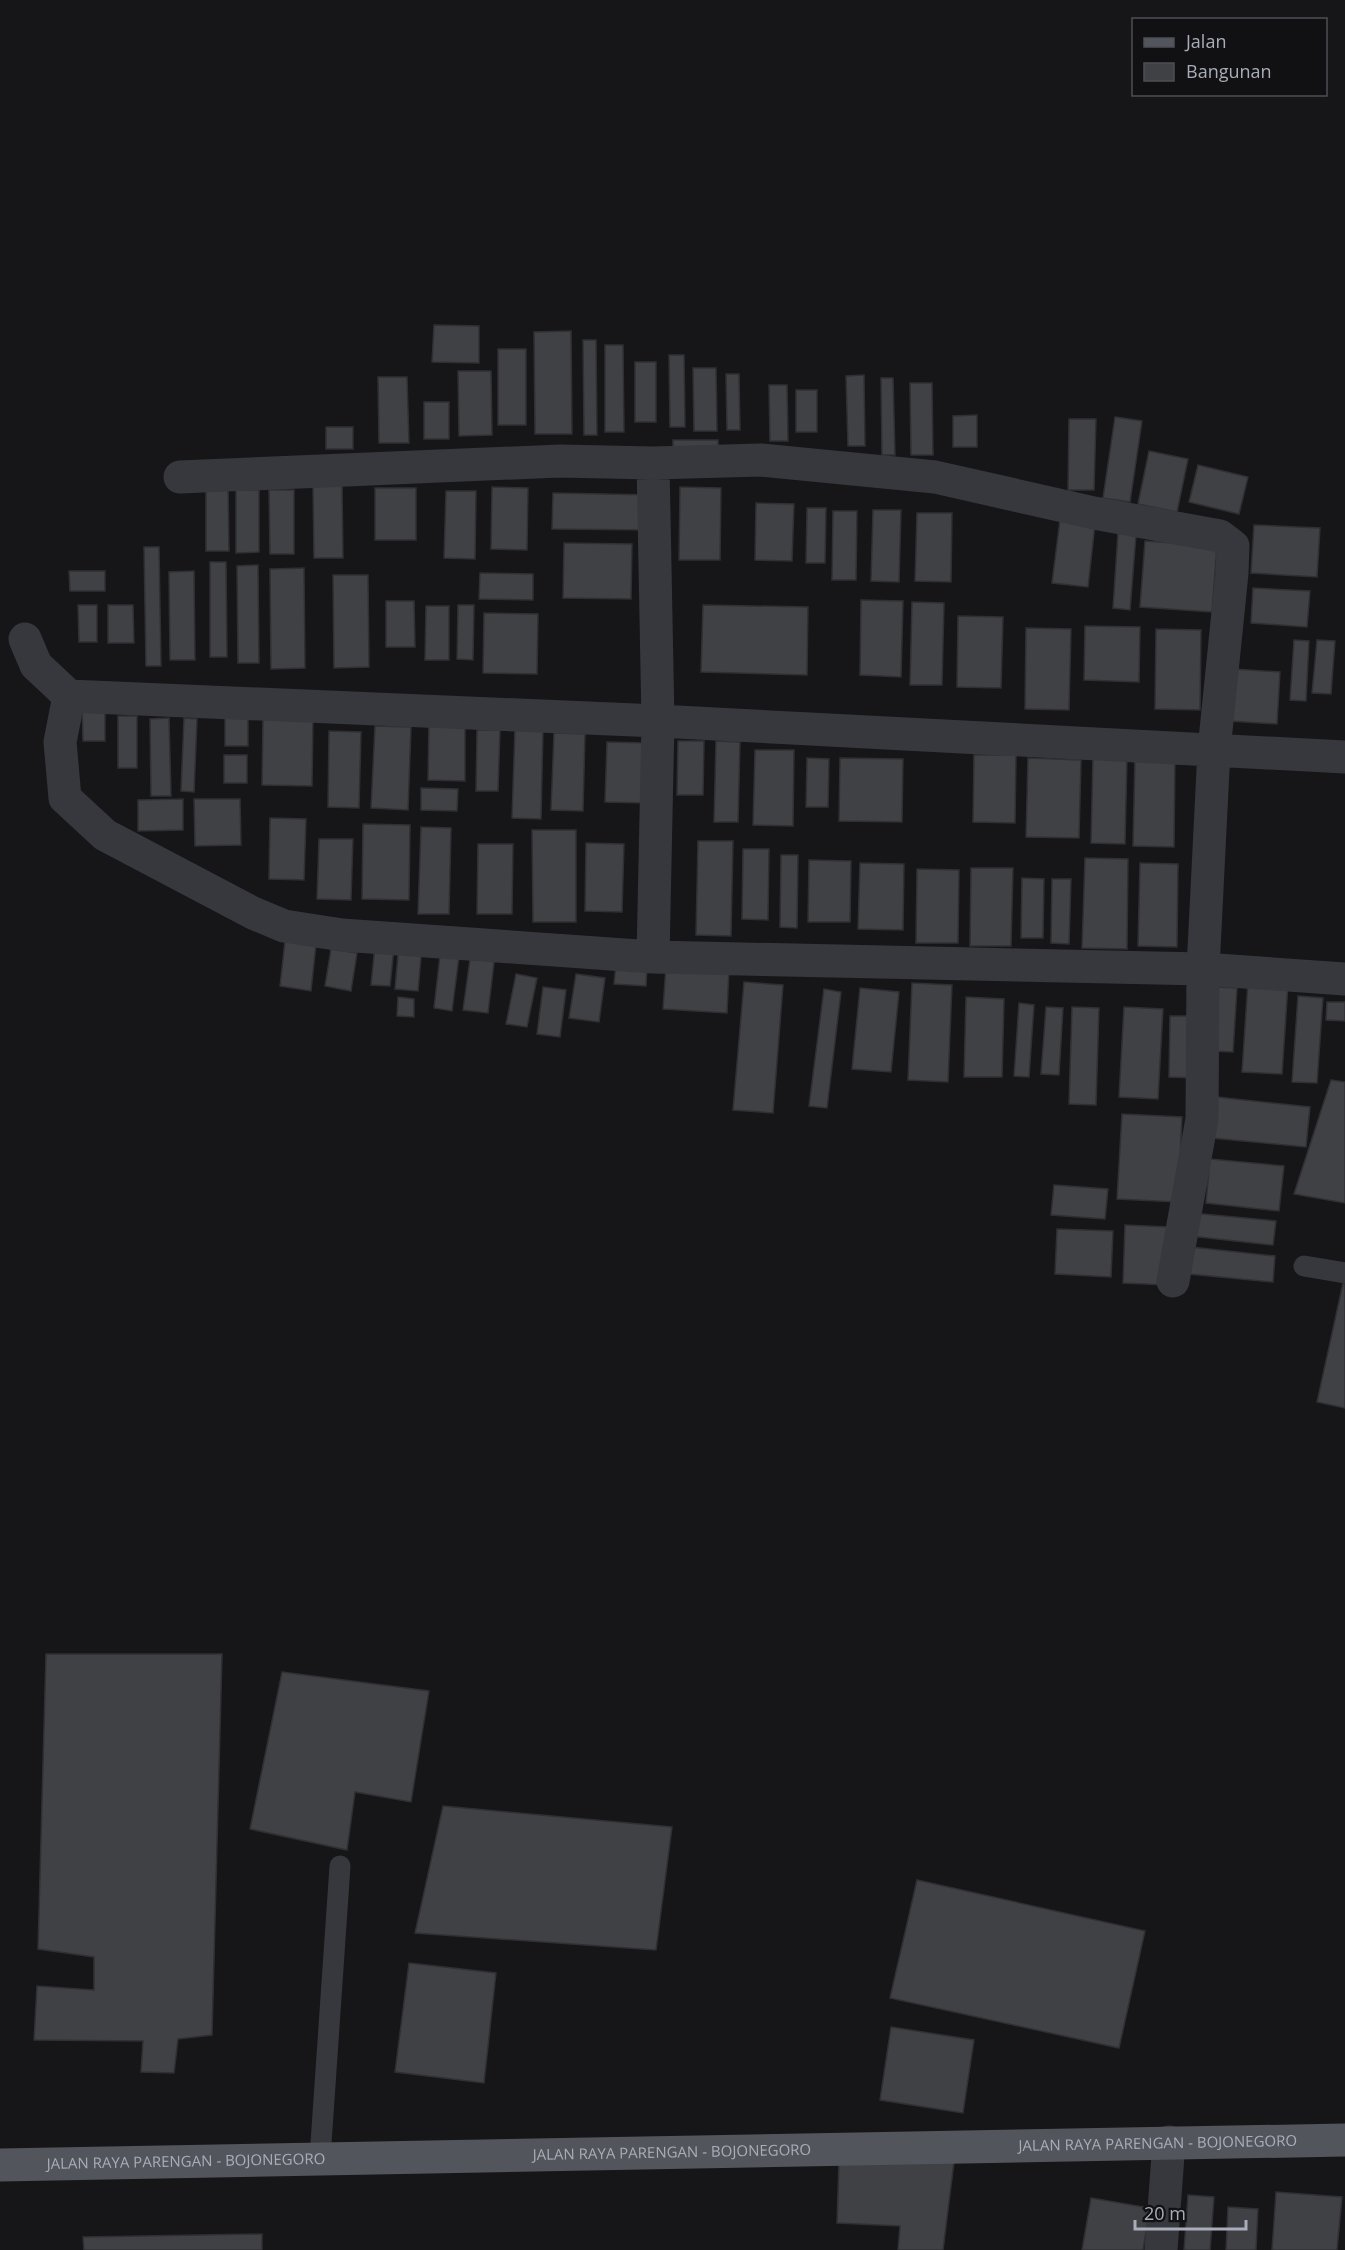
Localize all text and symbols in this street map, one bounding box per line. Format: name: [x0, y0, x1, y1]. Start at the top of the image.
legend: [1132, 18, 1327, 96]
text: Jalan: [1184, 29, 1226, 53]
text: Bangunan: [1186, 59, 1272, 83]
street label: JALAN RAYA PARENGAN - BOJONEGORO: [1016, 2130, 1297, 2155]
street label: JALAN RAYA PARENGAN - BOJONEGORO: [530, 2139, 811, 2164]
street label: JALAN RAYA PARENGAN - BOJONEGORO: [44, 2148, 325, 2173]
scale bar: [1135, 2193, 1246, 2231]
text: 20 m: [1144, 2201, 1186, 2225]

